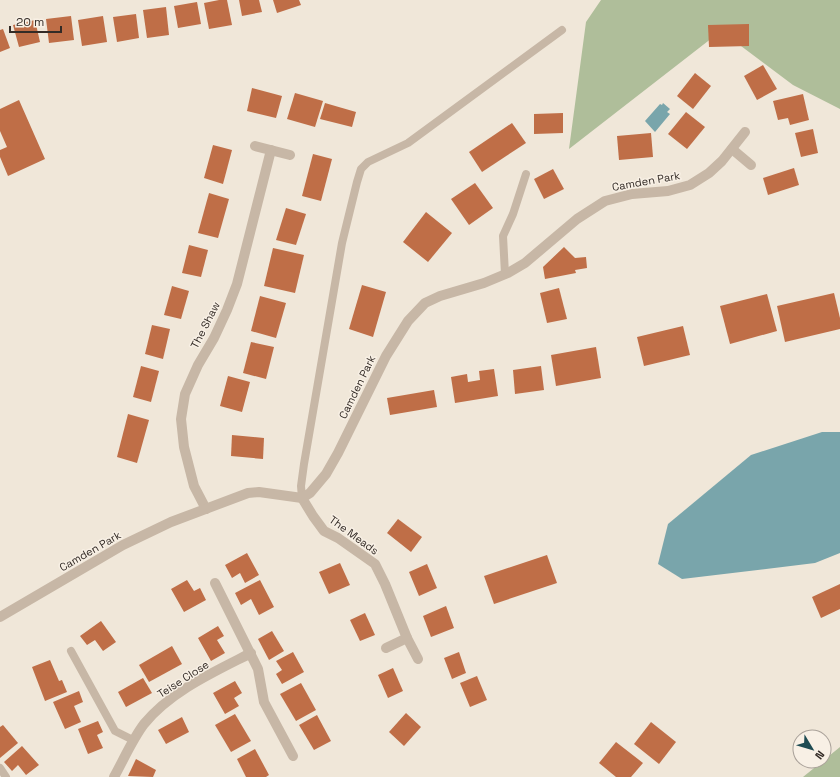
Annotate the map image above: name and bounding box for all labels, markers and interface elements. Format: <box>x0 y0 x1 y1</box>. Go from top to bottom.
scale bar <box>10 8 61 34</box>
text: 20 m <box>16 14 44 30</box>
street label: Camden Park <box>611 168 681 194</box>
street label: The Shaw <box>187 299 223 351</box>
street label: Camden Park <box>336 353 378 421</box>
street label: The Meads <box>327 512 382 558</box>
street label: Camden Park <box>57 528 123 574</box>
street label: Teise Close <box>155 657 211 701</box>
north arrow <box>792 729 832 769</box>
text: N <box>812 748 828 762</box>

